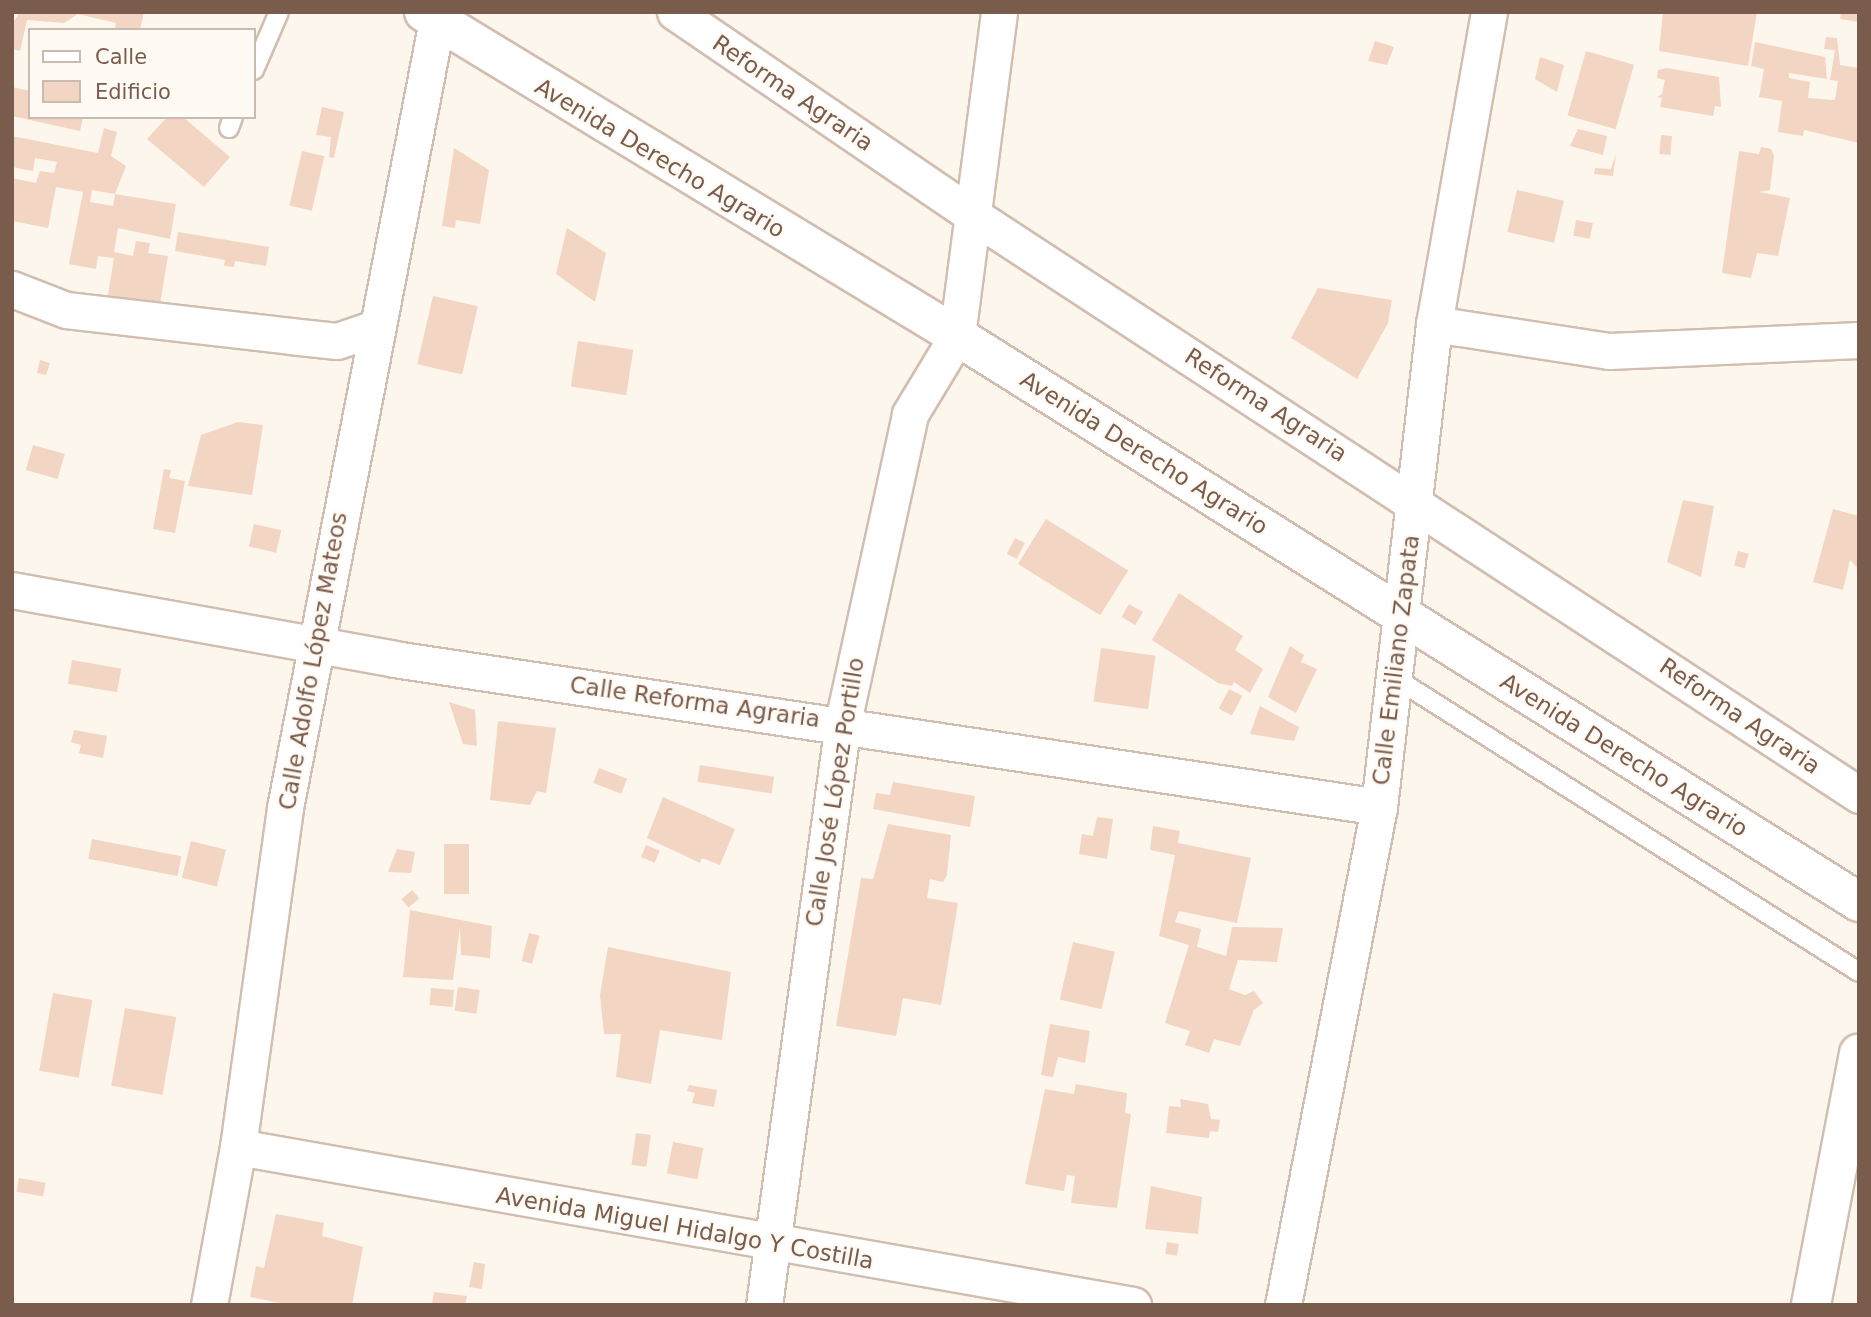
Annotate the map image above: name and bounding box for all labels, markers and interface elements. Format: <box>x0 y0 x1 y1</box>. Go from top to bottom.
legend <box>28 28 256 119</box>
street label: Reforma Agraria <box>707 29 879 157</box>
text: Calle <box>95 45 147 69</box>
street label: Avenida Derecho Agrario <box>530 72 790 244</box>
text: Edificio <box>95 80 171 104</box>
street label: Reforma Agraria <box>1180 342 1352 468</box>
street label: Avenida Derecho Agrario <box>1015 365 1273 541</box>
street label: Calle Adolfo López Mateos <box>273 510 353 812</box>
street label: Calle Emiliano Zapata <box>1367 533 1425 787</box>
street label: Reforma Agraria <box>1654 652 1826 780</box>
street label: Calle José López Portillo <box>800 655 870 929</box>
street label: Avenida Derecho Agrario <box>1495 667 1753 843</box>
street label: Calle Reforma Agraria <box>568 671 822 733</box>
street label: Avenida Miguel Hidalgo Y Costilla <box>494 1181 876 1275</box>

